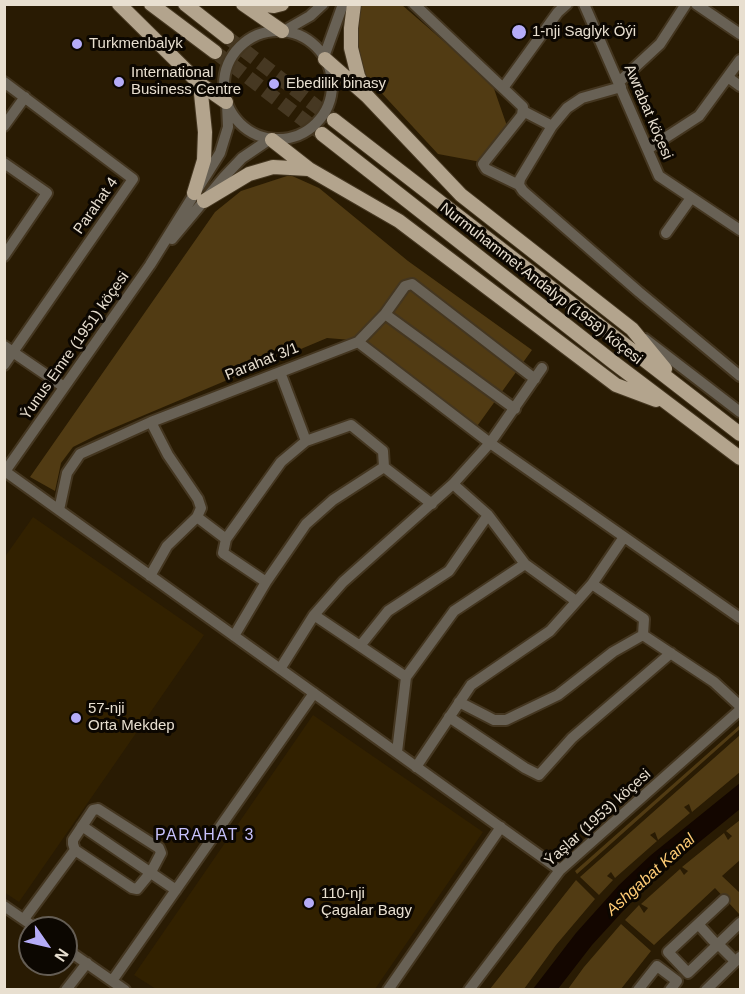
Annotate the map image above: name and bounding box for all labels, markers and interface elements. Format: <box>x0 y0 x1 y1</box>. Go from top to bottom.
marker: 1-nji Saglyk Öýi <box>510 23 528 41</box>
place label: 1-nji Saglyk Öýi <box>532 23 636 41</box>
place label: Turkmenbalyk <box>89 35 183 53</box>
marker: Turkmenbalyk <box>70 37 84 51</box>
street label: Awrabat köçesi <box>620 62 676 162</box>
place label: International Business Centre <box>131 64 241 99</box>
marker: International Business Centre <box>112 75 126 89</box>
place label: Ebedilik binasy <box>286 75 386 93</box>
marker: Ebedilik binasy <box>267 77 281 91</box>
street label: Parahat 4 <box>70 174 122 238</box>
street label: Nurmuhammet Andalyp (1958) köçesi <box>436 199 646 369</box>
street label: Ýunus Emre (1951) köçesi <box>17 268 133 424</box>
street label: Parahat 3/1 <box>223 339 301 385</box>
place label: 57-nji Orta Mekdep <box>88 700 175 735</box>
marker: 57-nji Orta Mekdep <box>69 711 83 725</box>
street label: Ýaşlar (1953) köçesi <box>541 766 655 870</box>
district label: PARAHAT 3 <box>155 826 255 846</box>
water label: Ashgabat Kanal <box>603 830 699 920</box>
place label: 110-nji Çagalar Bagy <box>321 885 412 920</box>
marker: 110-nji Çagalar Bagy <box>302 896 316 910</box>
north arrow <box>18 916 78 976</box>
text: N <box>51 946 72 965</box>

